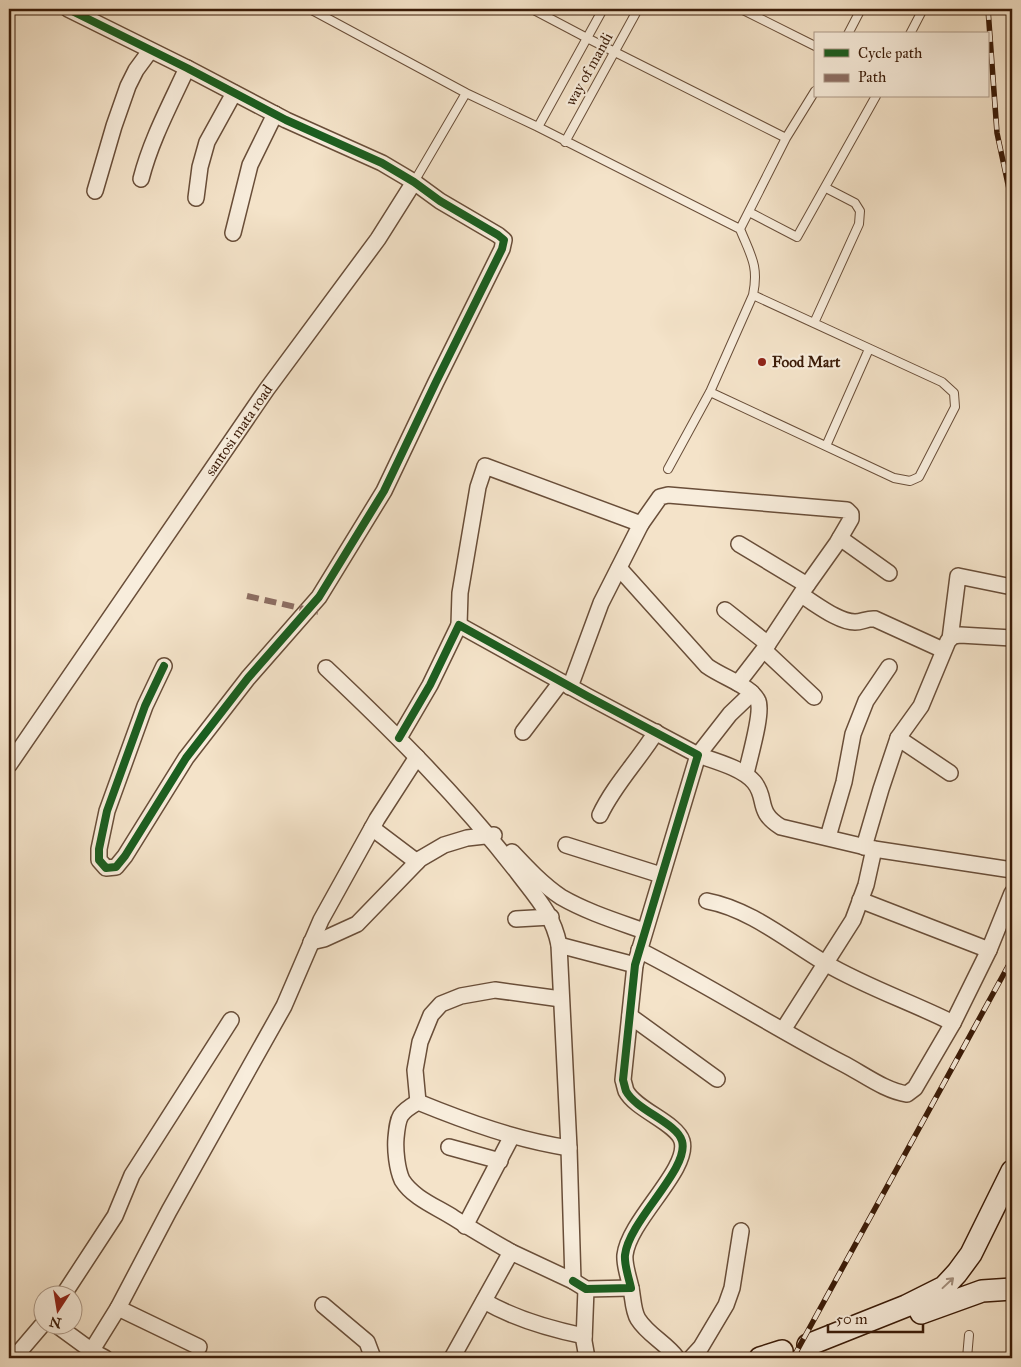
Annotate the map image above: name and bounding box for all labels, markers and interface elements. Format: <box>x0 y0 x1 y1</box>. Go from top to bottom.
street label: way of mandi <box>562 29 616 109</box>
legend <box>814 32 988 98</box>
text: Cycle path <box>858 44 923 62</box>
text: Path <box>858 68 887 86</box>
place label: Food Mart <box>772 353 841 371</box>
marker: Food Mart <box>756 356 768 368</box>
street label: santosi mata road <box>201 381 277 479</box>
one-way arrow <box>942 1277 954 1289</box>
north arrow <box>32 1284 82 1334</box>
scale bar <box>828 1302 924 1334</box>
text: 50 m <box>836 1310 868 1328</box>
text: N <box>48 1313 63 1332</box>

